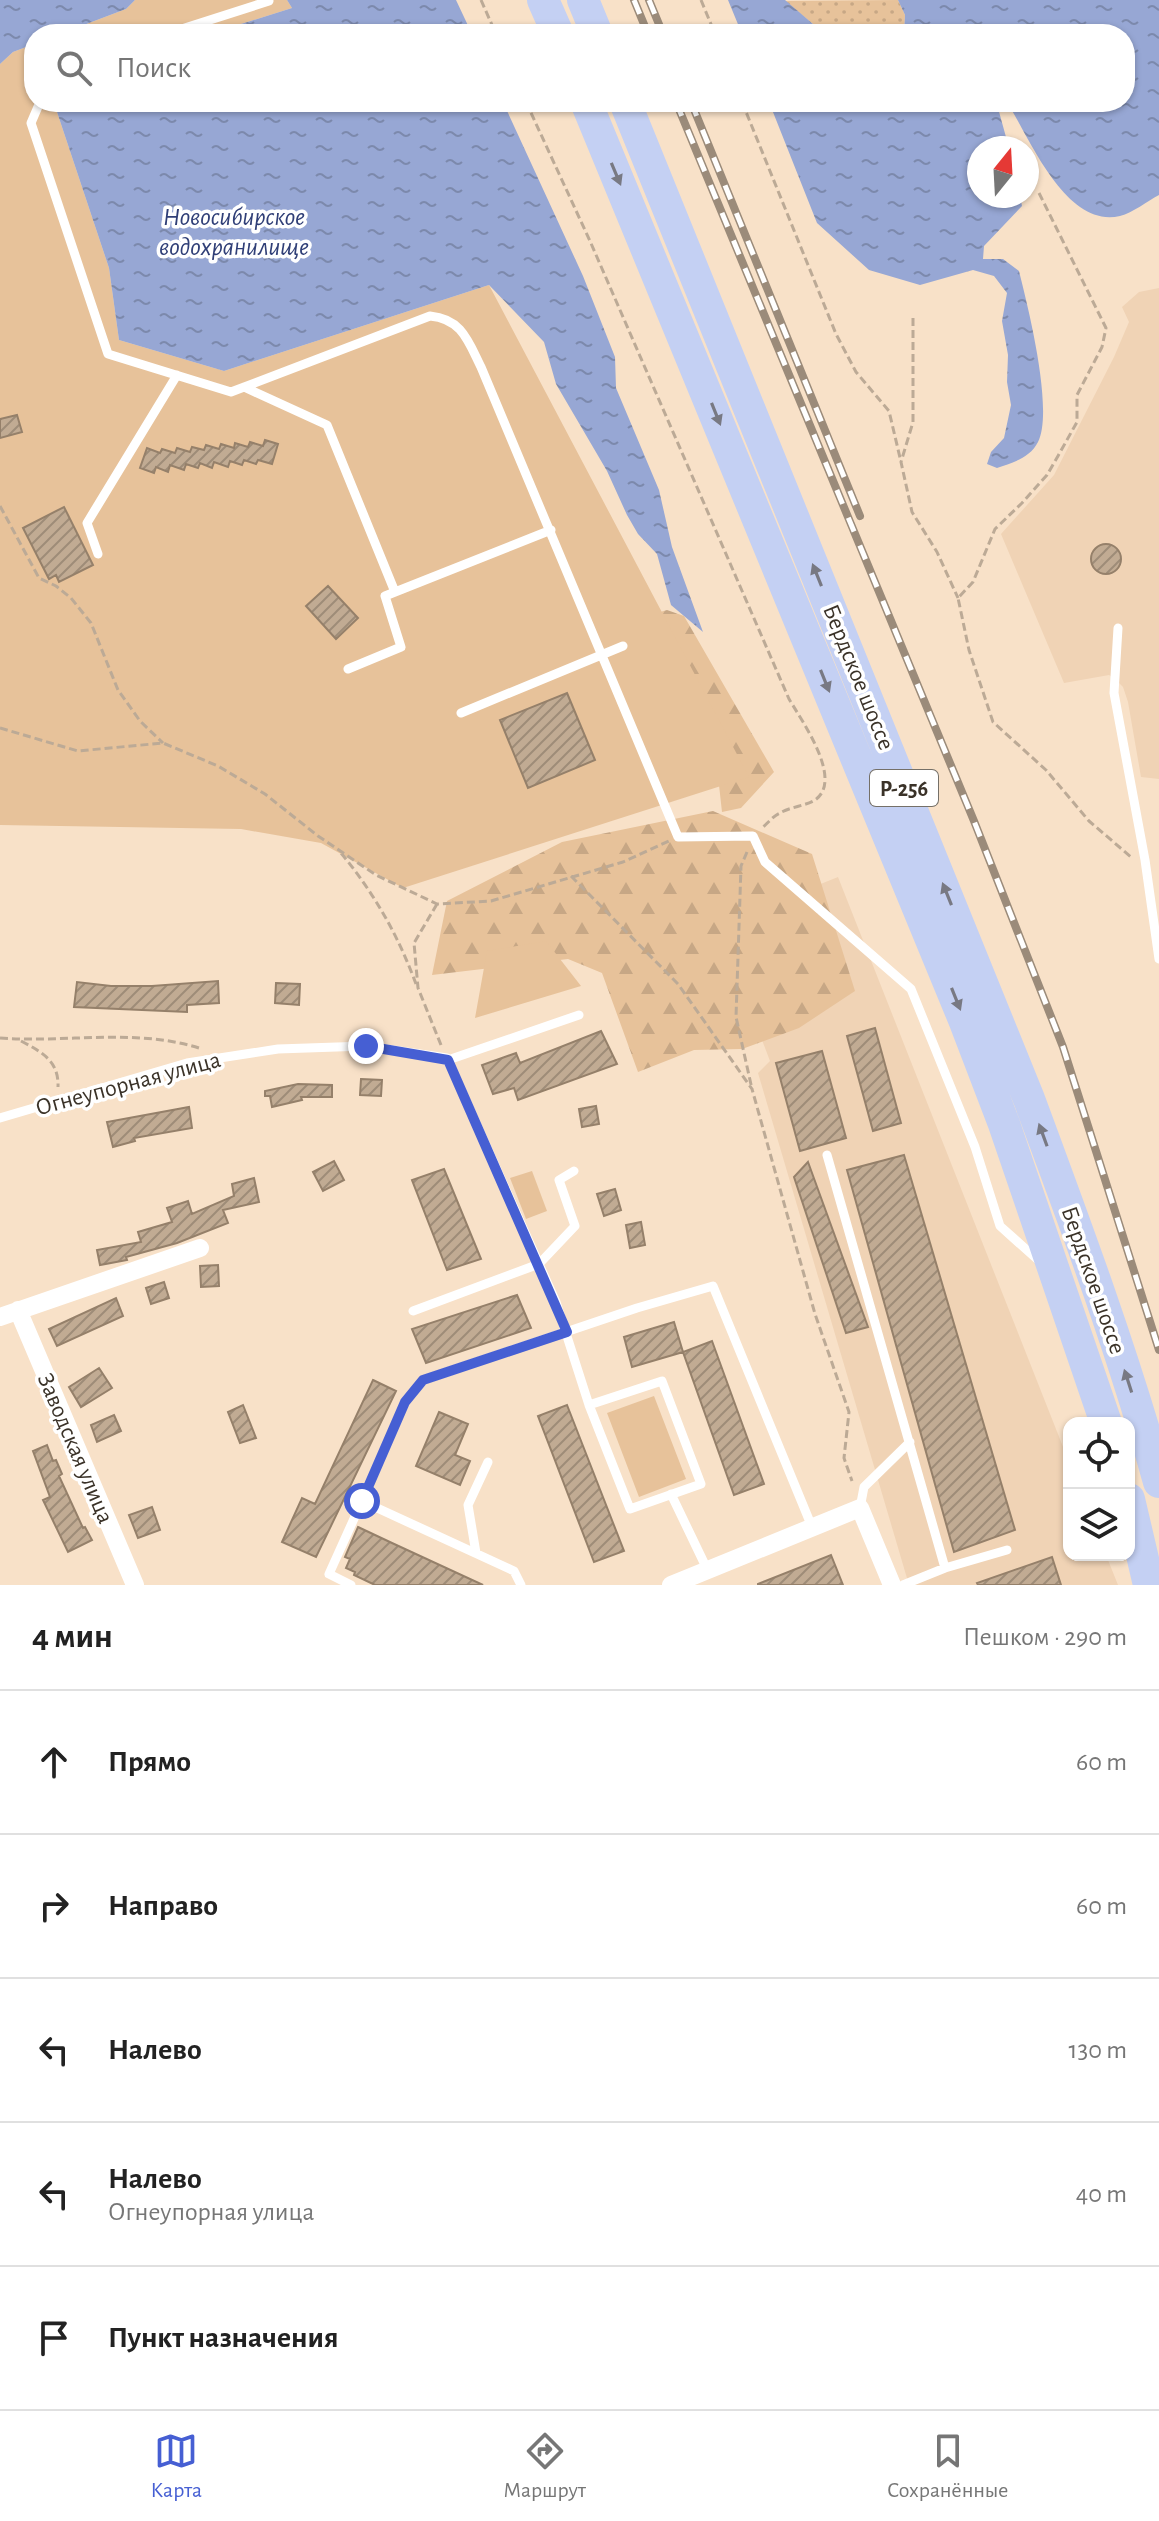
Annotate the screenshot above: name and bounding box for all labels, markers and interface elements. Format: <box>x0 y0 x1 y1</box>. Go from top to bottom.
search box <box>24 24 1135 112</box>
icon: search <box>52 46 96 90</box>
text: Поиск <box>116 53 191 83</box>
north arrow <box>967 136 1039 208</box>
one-way arrow <box>610 162 623 186</box>
water label: Новосибирское водохранилище <box>159 204 309 260</box>
one-way arrow <box>709 402 722 426</box>
one-way arrow <box>811 563 824 587</box>
street label: Бердское шоссе <box>818 601 898 754</box>
one-way arrow <box>819 669 832 693</box>
road number: Р-256 <box>870 770 938 806</box>
one-way arrow <box>940 882 953 906</box>
one-way arrow <box>949 987 962 1011</box>
route end <box>348 1028 384 1064</box>
street label: Огнеупорная улица <box>33 1048 223 1120</box>
one-way arrow <box>1036 1123 1048 1147</box>
street label: Бердское шоссе <box>1057 1203 1130 1357</box>
one-way arrow <box>1122 1369 1134 1393</box>
street label: Заводская улица <box>33 1370 118 1527</box>
map controls <box>1063 1417 1135 1561</box>
button: locate <box>1063 1417 1135 1489</box>
route start <box>344 1483 380 1519</box>
button: layers <box>1063 1489 1135 1561</box>
text: 4 мин <box>32 1620 113 1654</box>
text: Пешком · 290 m <box>963 1624 1127 1650</box>
icon: ahead <box>32 1740 76 1784</box>
text: Прямо <box>108 1747 191 1777</box>
text: 60 m <box>1076 1749 1127 1775</box>
icon: right <box>32 1884 76 1928</box>
text: Направо <box>108 1891 218 1921</box>
text: 60 m <box>1076 1893 1127 1919</box>
icon: left <box>32 2028 76 2072</box>
text: Налево <box>108 2035 202 2065</box>
text: 130 m <box>1069 2037 1127 2063</box>
text: Налево <box>108 2164 202 2194</box>
icon: left <box>32 2172 76 2216</box>
text: 40 m <box>1076 2181 1127 2207</box>
text: Огнеупорная улица <box>108 2199 314 2225</box>
icon: arrive <box>32 2316 76 2360</box>
text: Пункт назначения <box>108 2323 339 2353</box>
tab: Карта <box>151 2429 202 2503</box>
tab: Маршрут <box>503 2429 586 2503</box>
tab: Сохранённые <box>887 2429 1008 2503</box>

